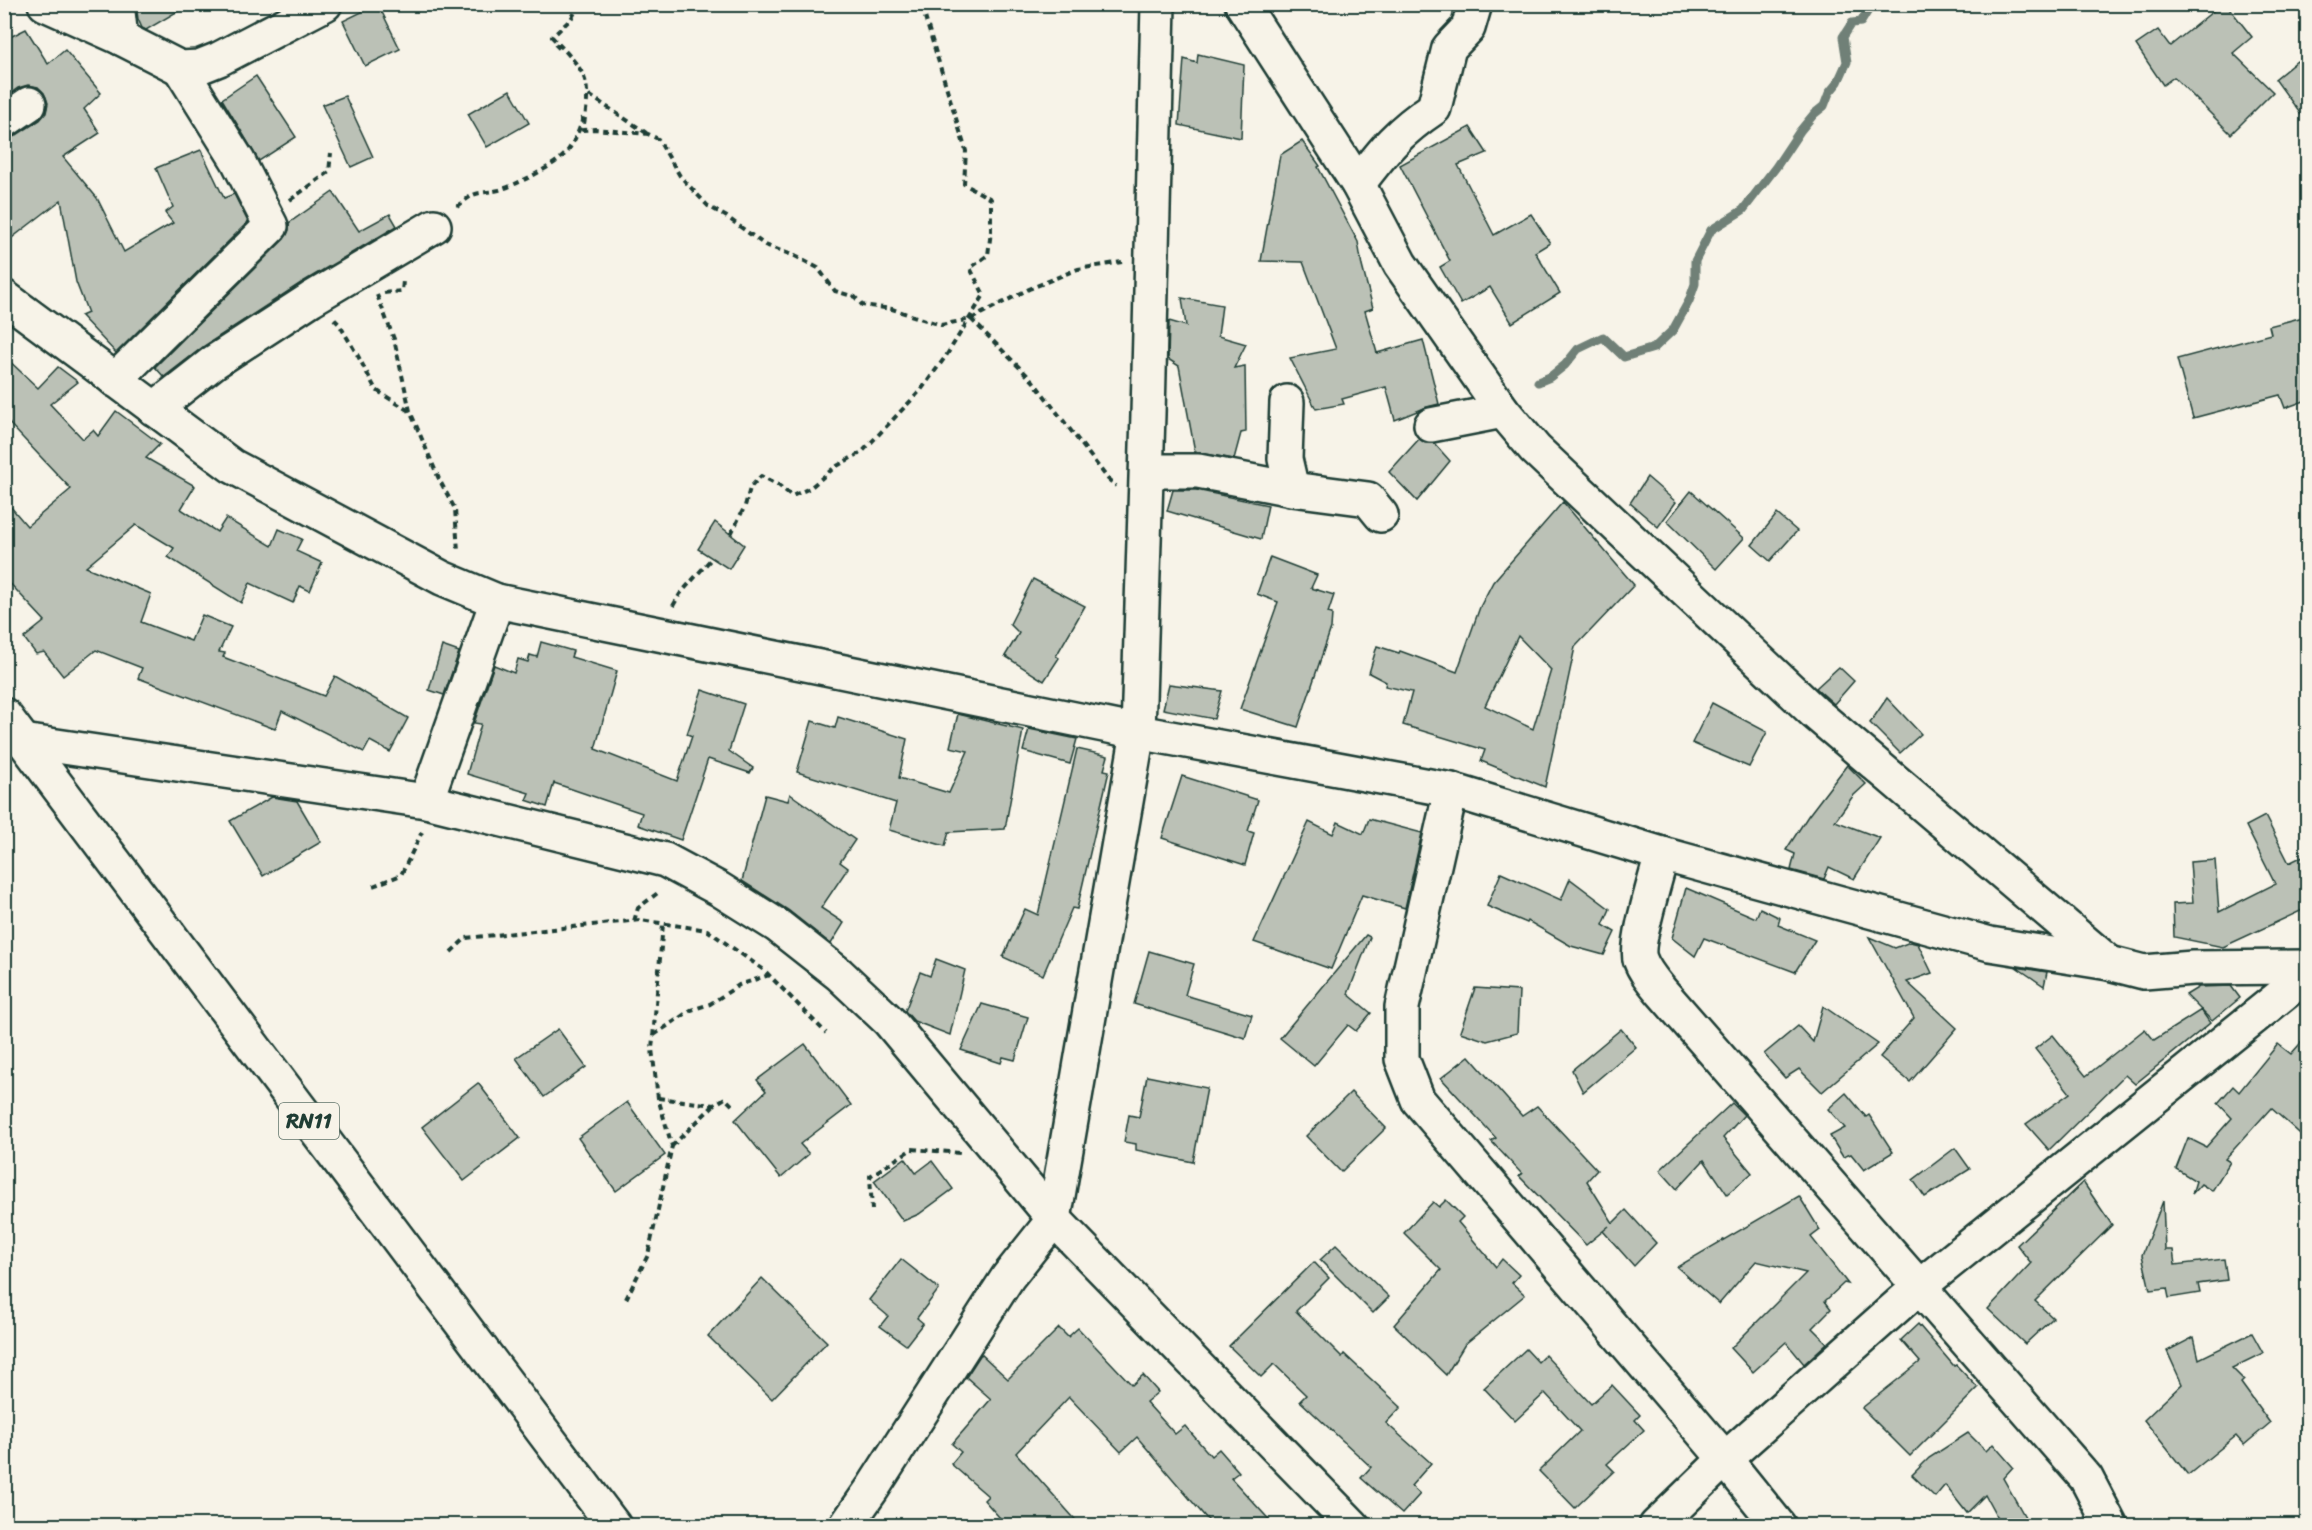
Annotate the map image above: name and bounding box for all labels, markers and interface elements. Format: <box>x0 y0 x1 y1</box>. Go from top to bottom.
road number: RN11 <box>279 1103 339 1139</box>

